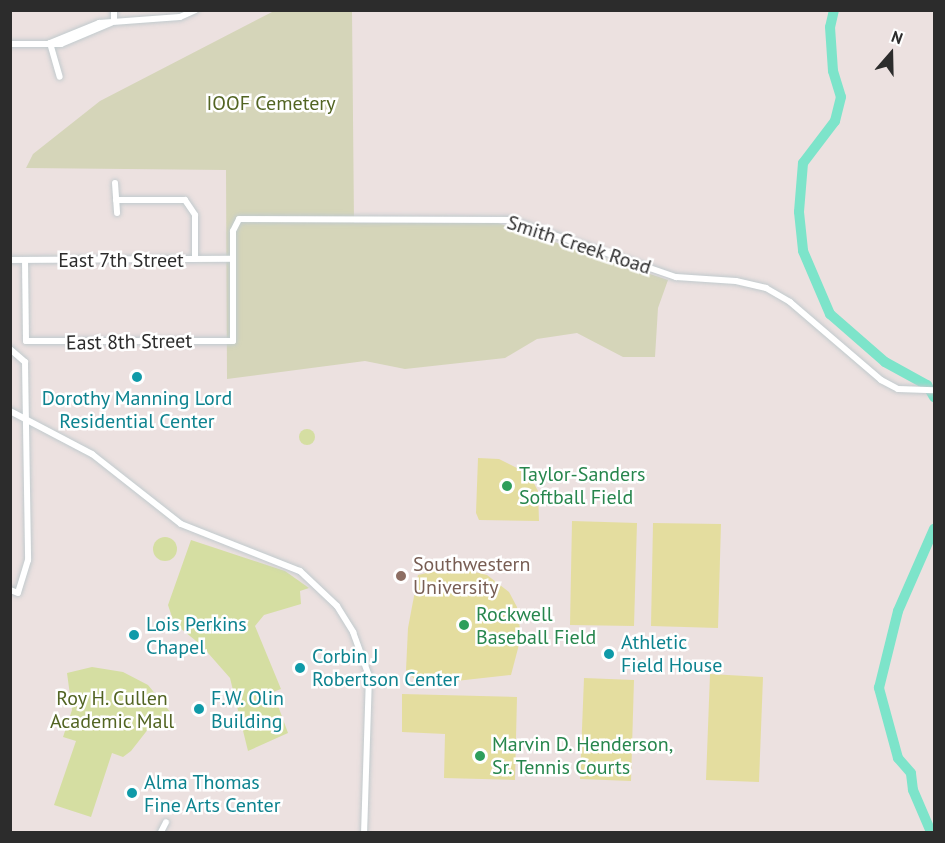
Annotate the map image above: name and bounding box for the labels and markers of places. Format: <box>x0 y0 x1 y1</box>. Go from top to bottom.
marker: Dorothy Manning Lord Residential Center <box>130 370 144 384</box>
place label: Dorothy Manning Lord Residential Center <box>41 386 233 433</box>
place label: Taylor-Sanders Softball Field <box>519 462 645 509</box>
marker: Taylor-Sanders Softball Field <box>500 479 514 493</box>
place label: Southwestern University <box>413 552 530 599</box>
marker: Southwestern University <box>394 569 408 583</box>
place label: Rockwell Baseball Field <box>476 602 596 649</box>
place label: Lois Perkins Chapel <box>146 612 247 659</box>
marker: Rockwell Baseball Field <box>457 618 471 632</box>
marker: Lois Perkins Chapel <box>127 628 141 642</box>
place label: Athletic Field House <box>621 630 722 677</box>
place label: Corbin J Robertson Center <box>312 644 460 691</box>
marker: Athletic Field House <box>602 647 616 661</box>
marker: Corbin J Robertson Center <box>293 661 307 675</box>
place label: F.W. Olin Building <box>211 686 286 733</box>
marker: F.W. Olin Building <box>192 702 206 716</box>
place label: Marvin D. Henderson, Sr. Tennis Courts <box>492 732 675 779</box>
marker: Marvin D. Henderson, Sr. Tennis Courts <box>473 749 487 763</box>
place label: Alma Thomas Fine Arts Center <box>144 770 281 817</box>
marker: Alma Thomas Fine Arts Center <box>125 786 139 800</box>

